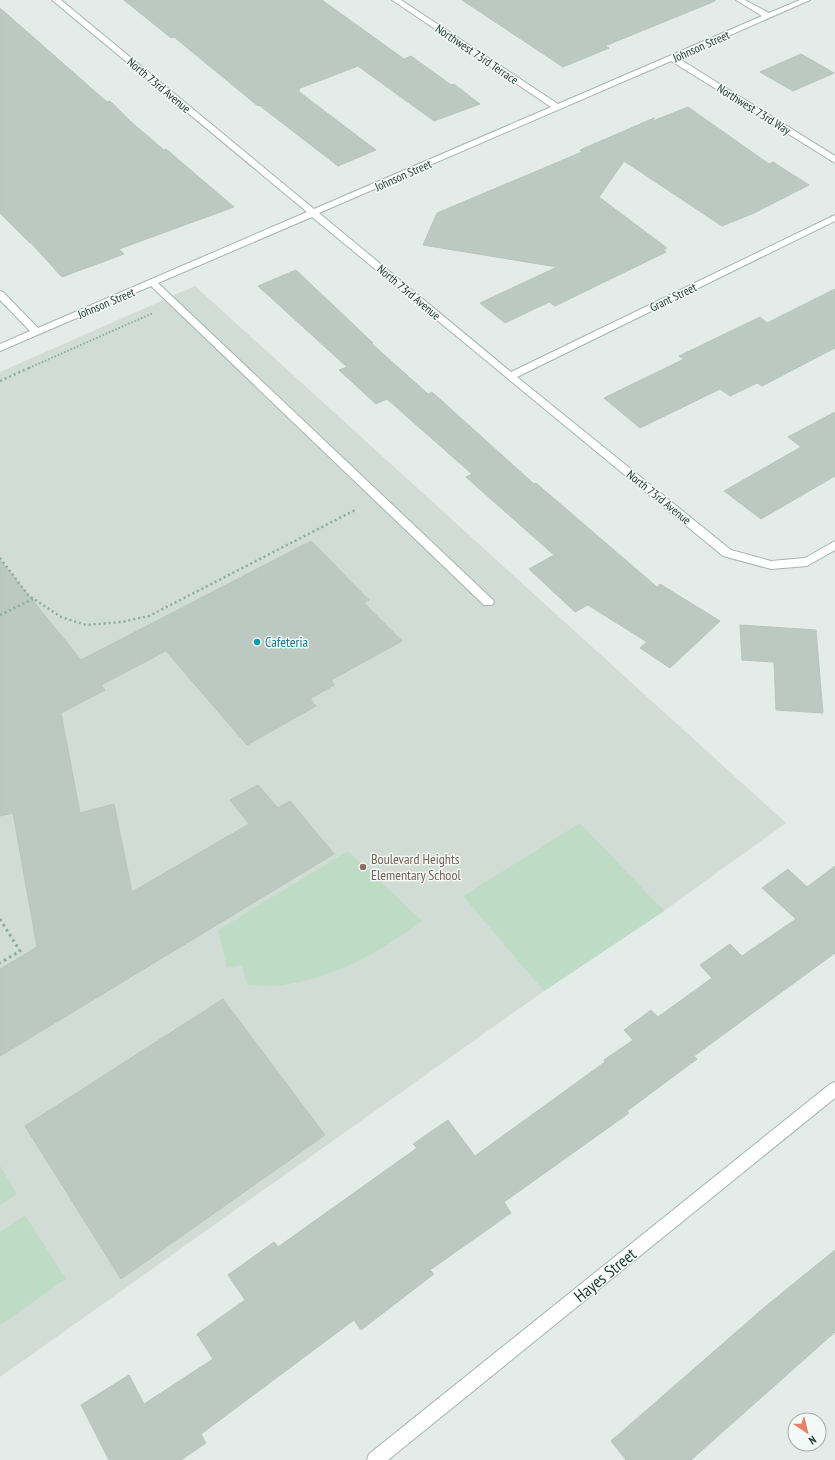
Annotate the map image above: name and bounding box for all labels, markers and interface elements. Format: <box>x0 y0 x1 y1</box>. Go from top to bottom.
street label: Northwest 73rd Terrace <box>433 21 521 87</box>
street label: Johnson Street <box>669 27 732 66</box>
street label: North 73rd Avenue <box>124 54 194 116</box>
street label: Northwest 73rd Way <box>714 80 794 138</box>
street label: Johnson Street <box>371 156 434 195</box>
street label: North 73rd Avenue <box>374 261 444 323</box>
street label: Grant Street <box>647 279 699 315</box>
street label: Johnson Street <box>74 284 137 322</box>
street label: North 73rd Avenue <box>624 467 694 527</box>
place label: Cafeteria <box>265 633 308 651</box>
marker: Cafeteria <box>252 637 262 647</box>
place label: Boulevard Heights Elementary School <box>371 850 461 884</box>
marker: Boulevard Heights Elementary School <box>358 862 368 872</box>
street label: Hayes Street <box>569 1243 641 1307</box>
north arrow <box>787 1412 827 1452</box>
text: N <box>806 1433 819 1448</box>

